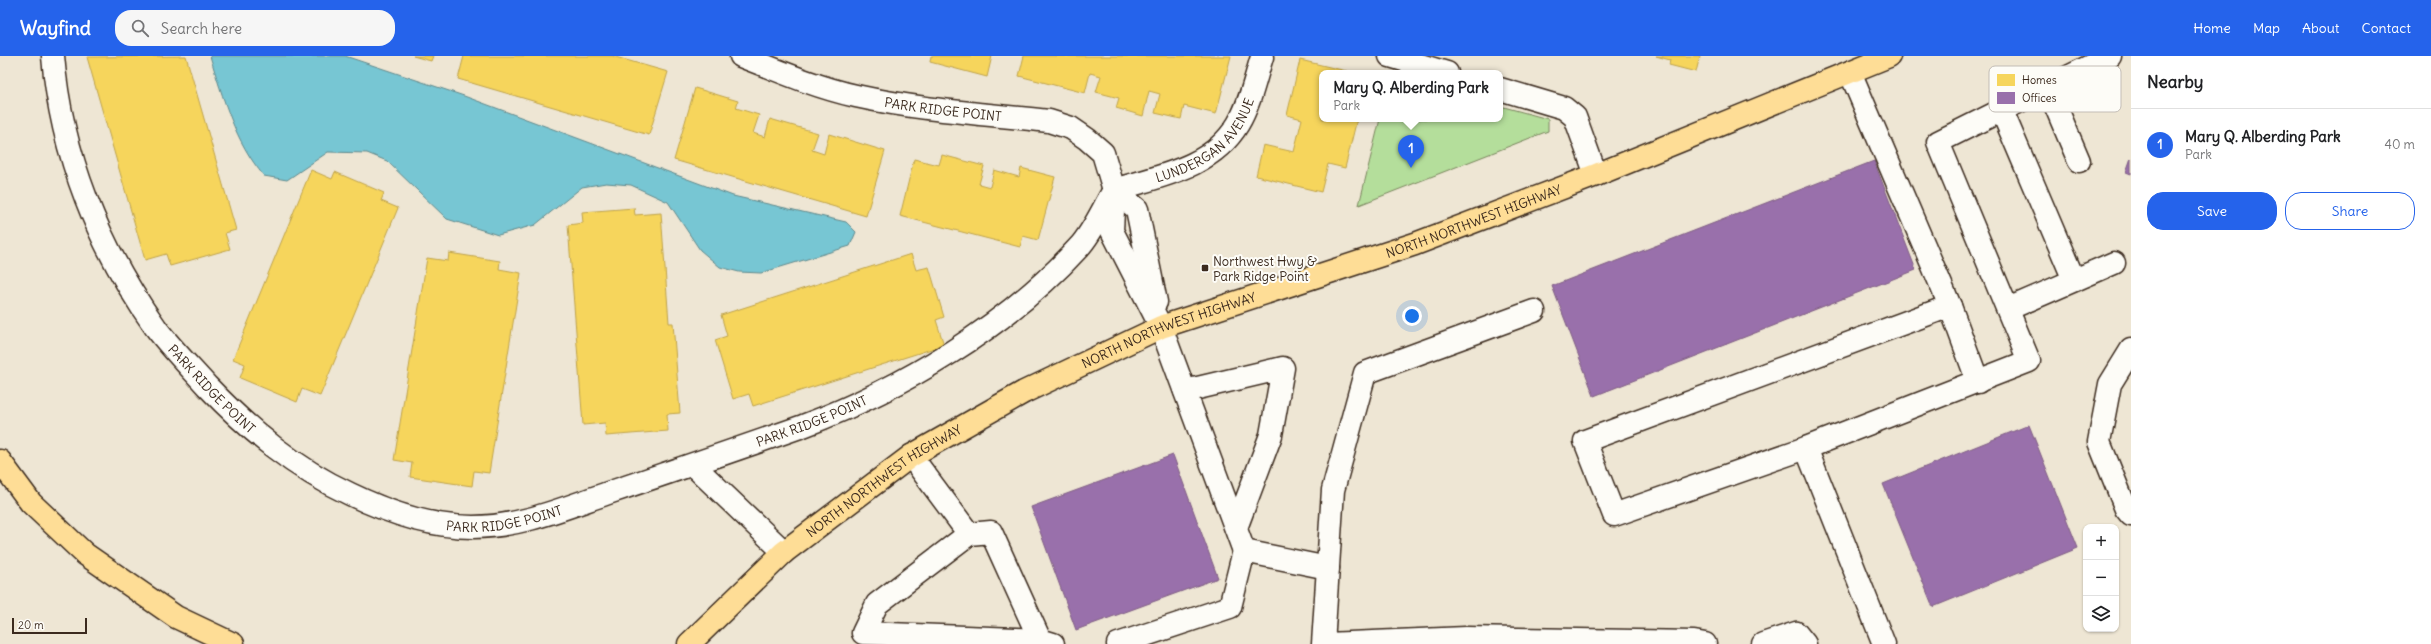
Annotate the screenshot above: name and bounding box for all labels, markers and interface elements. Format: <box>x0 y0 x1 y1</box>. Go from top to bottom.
search box <box>115 10 395 46</box>
text: Wayfind <box>20 16 91 40</box>
icon: search <box>129 17 151 39</box>
text: Search here <box>161 19 242 38</box>
text: Home <box>2193 19 2231 37</box>
text: Map <box>2253 19 2280 37</box>
text: About <box>2302 19 2340 37</box>
text: Contact <box>2362 19 2411 37</box>
legend <box>1989 66 2121 112</box>
popup <box>1319 70 1503 122</box>
text: Nearby <box>2147 71 2203 93</box>
text: Homes <box>2022 73 2057 87</box>
text: Mary Q. Alberding Park <box>1333 78 1489 97</box>
text: Offices <box>2022 91 2057 105</box>
street label: PARK RIDGE POINT <box>883 93 1003 125</box>
street label: LUNDERGAN AVENUE <box>1153 95 1258 186</box>
text: Park <box>1333 97 1360 114</box>
text: Mary Q. Alberding Park <box>2185 127 2341 146</box>
pin: 1 <box>1398 135 1424 168</box>
text: 1 <box>2157 136 2163 153</box>
text: 40 m <box>2384 136 2415 153</box>
text: Park <box>2185 146 2212 163</box>
street label: NORTH NORTHWEST HIGHWAY <box>1384 181 1564 261</box>
button: Save <box>2147 192 2277 230</box>
button: Share <box>2285 192 2415 230</box>
place label: Northwest Hwy & Park Ridge Point <box>1213 253 1317 285</box>
marker: Northwest Hwy & Park Ridge Point <box>1200 263 1210 273</box>
street label: NORTH NORTHWEST HIGHWAY <box>1079 288 1258 372</box>
your location <box>1402 306 1422 326</box>
street label: PARK RIDGE POINT <box>165 341 259 437</box>
street label: PARK RIDGE POINT <box>754 391 870 450</box>
street label: NORTH NORTHWEST HIGHWAY <box>803 421 964 541</box>
street label: PARK RIDGE POINT <box>445 501 564 536</box>
map controls <box>2083 524 2119 632</box>
button: + <box>2083 524 2119 560</box>
button: − <box>2083 560 2119 596</box>
button: layers <box>2083 596 2119 632</box>
scale bar <box>12 616 87 635</box>
text: 20 m <box>18 618 44 632</box>

